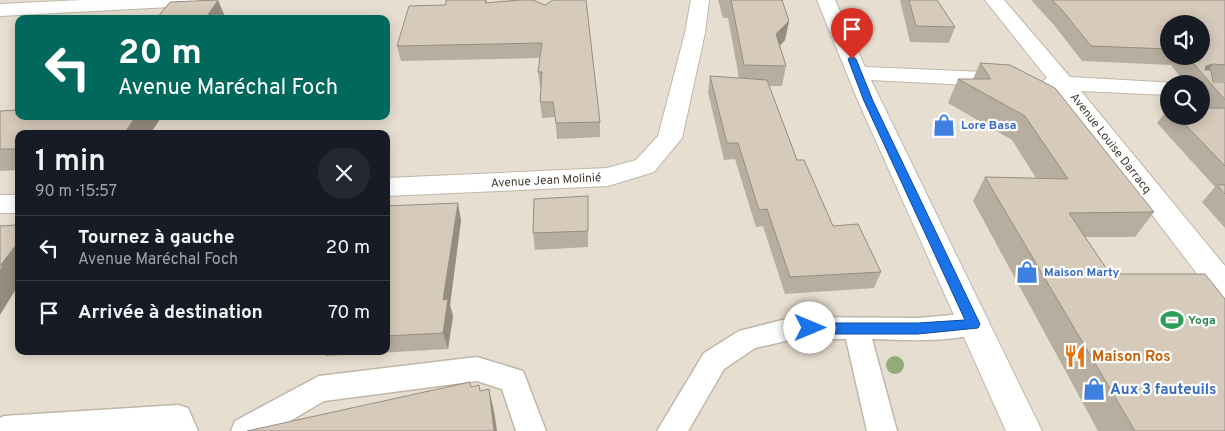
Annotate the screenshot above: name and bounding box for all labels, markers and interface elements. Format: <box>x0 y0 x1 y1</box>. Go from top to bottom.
pin <box>831 8 873 59</box>
icon: arrive <box>838 15 866 43</box>
map controls <box>1160 15 1210 125</box>
button: sound <box>1160 15 1210 65</box>
text: 20 m <box>118 32 202 76</box>
icon: left <box>35 35 100 100</box>
text: Avenue Maréchal Foch <box>118 75 338 102</box>
button: search <box>1160 75 1210 125</box>
street label: Avenue Louise Darracq <box>1066 90 1155 197</box>
shop icon: Lore Basa <box>931 112 957 138</box>
place label: Lore Basa <box>961 118 1016 134</box>
text: 1 min <box>35 144 106 181</box>
button: close <box>318 147 370 199</box>
street label: Avenue Jean Molinié <box>490 170 602 192</box>
text: 90 m · 15:57 <box>35 182 117 202</box>
text: Tournez à gauche <box>78 226 235 250</box>
icon: left <box>35 234 63 262</box>
text: 20 m <box>326 236 370 260</box>
text: Avenue Maréchal Foch <box>78 250 238 270</box>
shop icon: Maison Marty <box>1014 259 1040 285</box>
place label: Maison Marty <box>1044 265 1119 281</box>
icon: arrive <box>35 299 63 327</box>
text: Arrivée à destination <box>78 301 263 325</box>
text: 70 m <box>328 301 370 325</box>
position arrow <box>783 301 835 353</box>
sports icon: Yoga <box>1159 307 1185 333</box>
place label: Yoga <box>1188 313 1216 329</box>
restaurant icon: Maison Ros <box>1062 343 1088 369</box>
place label: Maison Ros <box>1092 348 1171 367</box>
shop icon: Aux 3 fauteuils <box>1081 376 1107 402</box>
place label: Aux 3 fauteuils <box>1110 381 1217 400</box>

